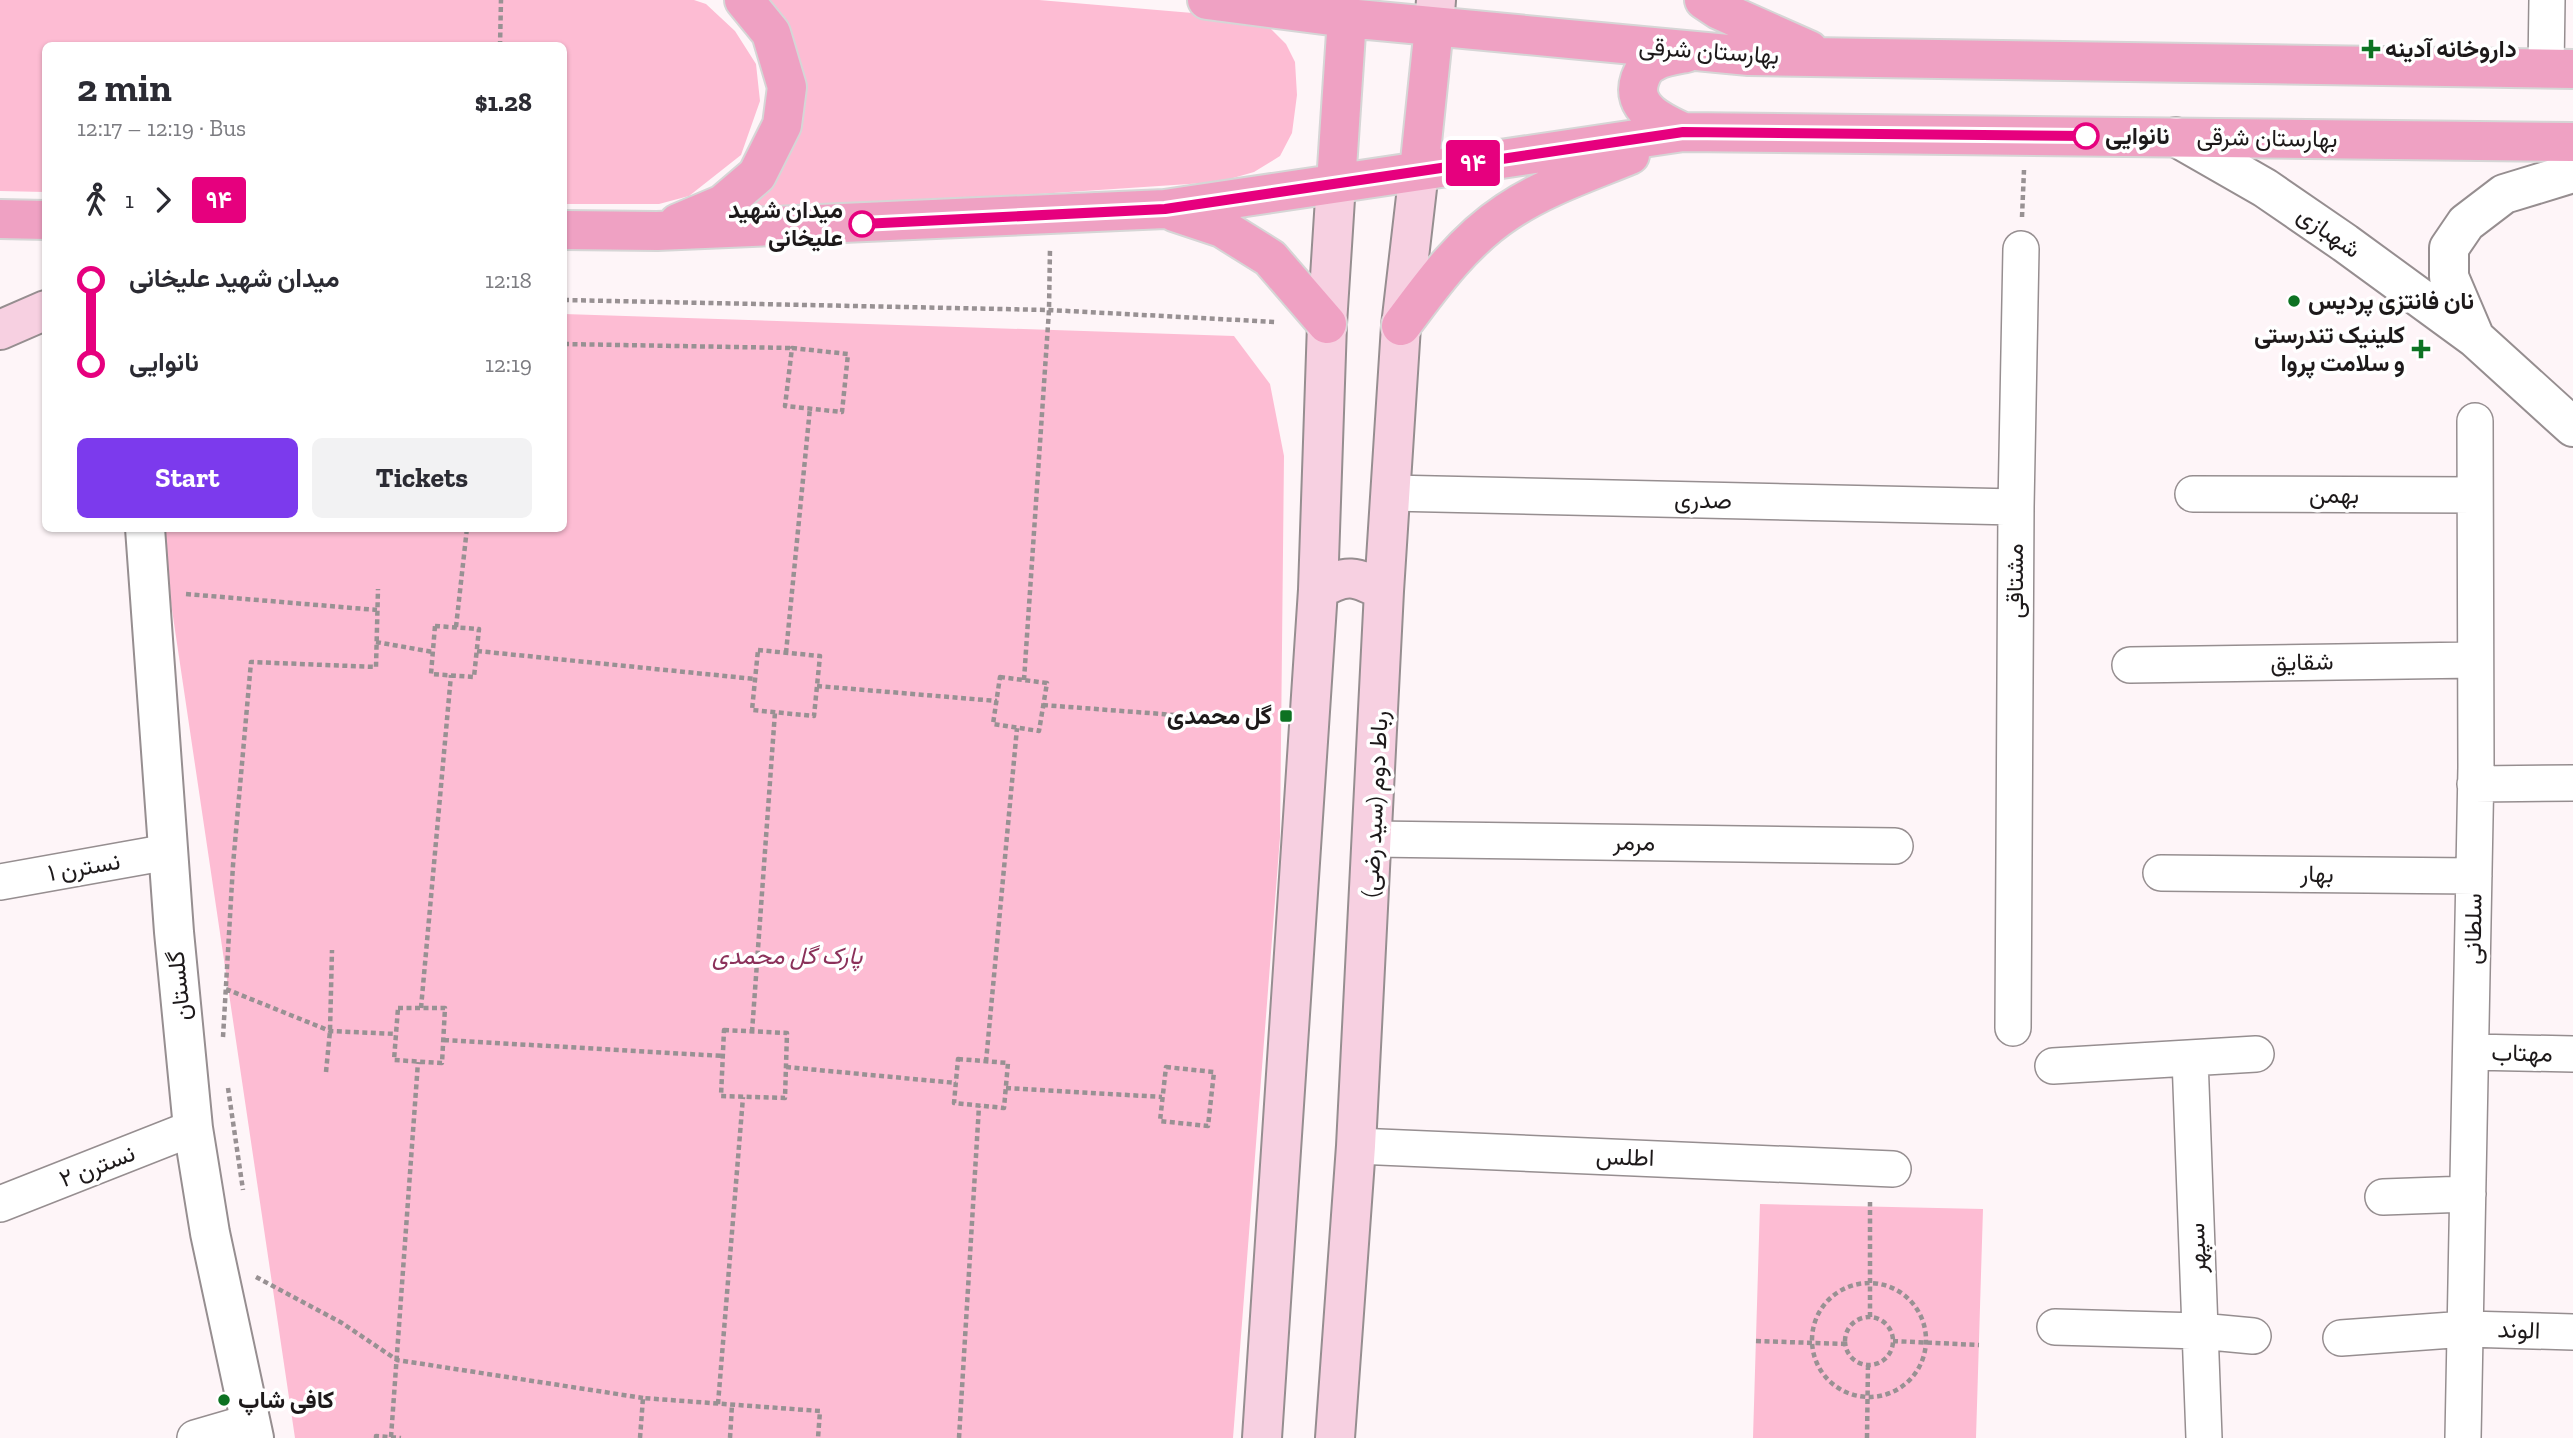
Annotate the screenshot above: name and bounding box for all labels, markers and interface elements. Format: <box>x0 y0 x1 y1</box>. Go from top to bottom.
street label: بهارستان شرقی <box>1638 31 1780 71</box>
place label: داروخانه آدینه <box>2385 34 2517 64</box>
marker: داروخانه آدینه <box>2363 41 2379 57</box>
text: 2 min <box>77 65 172 111</box>
text: $1.28 <box>475 86 532 118</box>
text: 12:17 – 12:19 · Bus <box>77 114 246 142</box>
place label: نانوایی <box>2105 121 2170 151</box>
street label: بهارستان شرقی <box>2196 122 2338 154</box>
marker: نانوایی <box>2073 123 2099 149</box>
line badge: ۹۴ <box>1442 140 1504 186</box>
text: ۹۴ <box>1460 148 1486 177</box>
icon: walk <box>77 181 115 219</box>
icon: forward <box>144 181 182 219</box>
text: ۹۴ <box>206 185 232 214</box>
text: 1 <box>125 186 134 214</box>
place label: میدان شهید علیخانی <box>728 195 843 252</box>
street label: شهبازی <box>2291 199 2367 265</box>
marker: میدان شهید علیخانی <box>849 211 875 237</box>
text: میدان شهید علیخانی <box>129 262 340 294</box>
text: 12:18 <box>485 266 532 294</box>
place label: نان فانتزی پردیس <box>2308 286 2474 317</box>
marker: نان فانتزی پردیس <box>2286 293 2302 309</box>
place label: کلینیک تندرستی و سلامت پروا <box>2254 320 2405 379</box>
marker: کلینیک تندرستی و سلامت پروا <box>2411 339 2431 359</box>
text: نانوایی <box>129 346 199 378</box>
text: 12:19 <box>485 350 532 378</box>
button: Start <box>77 438 298 518</box>
button: Tickets <box>312 438 532 518</box>
street label: بهمن <box>2309 480 2359 510</box>
street label: صدری <box>1674 484 1732 516</box>
street label: مشتاقی <box>2000 543 2029 619</box>
street label: شقایق <box>2270 646 2334 677</box>
place label: گل محمدی <box>1167 701 1272 730</box>
marker: گل محمدی <box>1278 708 1294 724</box>
street label: رباط دوم (سید رضی) <box>1355 710 1396 898</box>
street label: مرمر <box>1612 827 1655 857</box>
street label: نسترن ۱ <box>45 846 123 888</box>
street label: بهار <box>2299 859 2334 889</box>
street label: سلطانی <box>2457 893 2488 965</box>
park label: پارک گل محمدی <box>712 941 863 972</box>
street label: گلستان <box>160 950 197 1023</box>
street label: مهتاب <box>2491 1037 2553 1069</box>
street label: نسترن ۲ <box>55 1138 139 1194</box>
street label: اطلس <box>1595 1141 1655 1172</box>
street label: سپهر <box>2181 1222 2214 1275</box>
street label: الوند <box>2497 1314 2541 1346</box>
place label: کافی شاپ <box>238 1385 334 1416</box>
marker: کافی شاپ <box>216 1392 232 1408</box>

